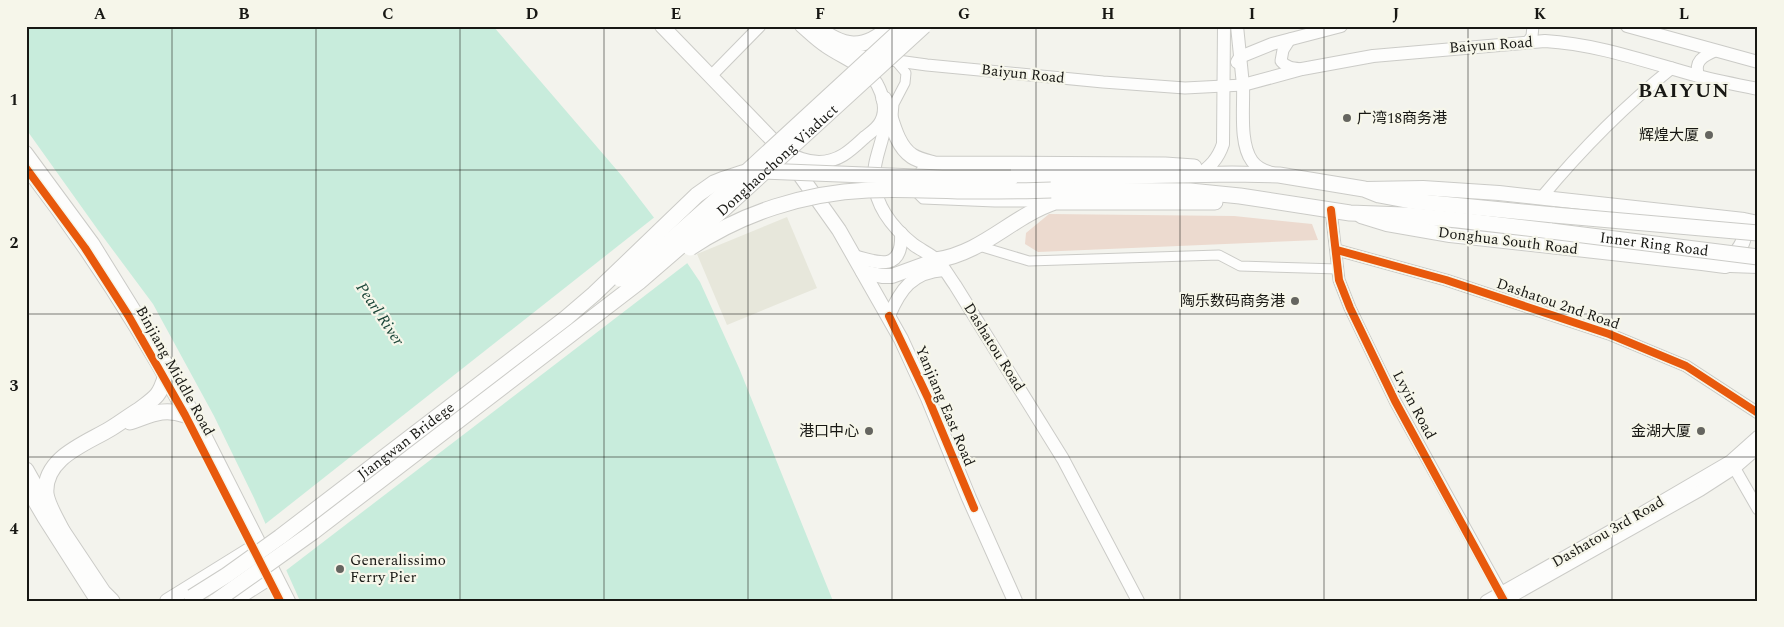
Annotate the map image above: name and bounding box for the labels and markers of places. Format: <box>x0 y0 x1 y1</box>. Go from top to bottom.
place label: 广湾18商务港 <box>1357 107 1447 130</box>
marker: 广湾18商务港 <box>1341 112 1353 124</box>
place label: 辉煌大厦 <box>1639 124 1699 147</box>
marker: 辉煌大厦 <box>1703 129 1715 141</box>
place label: 陶乐数码商务港 <box>1180 290 1285 313</box>
marker: 陶乐数码商务港 <box>1289 295 1301 307</box>
place label: 港口中心 <box>799 420 859 443</box>
place label: 金湖大厦 <box>1631 420 1691 443</box>
marker: 港口中心 <box>863 425 875 437</box>
marker: 金湖大厦 <box>1695 425 1707 437</box>
place label: Generalissimo Ferry Pier <box>350 549 446 589</box>
marker: Generalissimo Ferry Pier <box>334 563 346 575</box>

